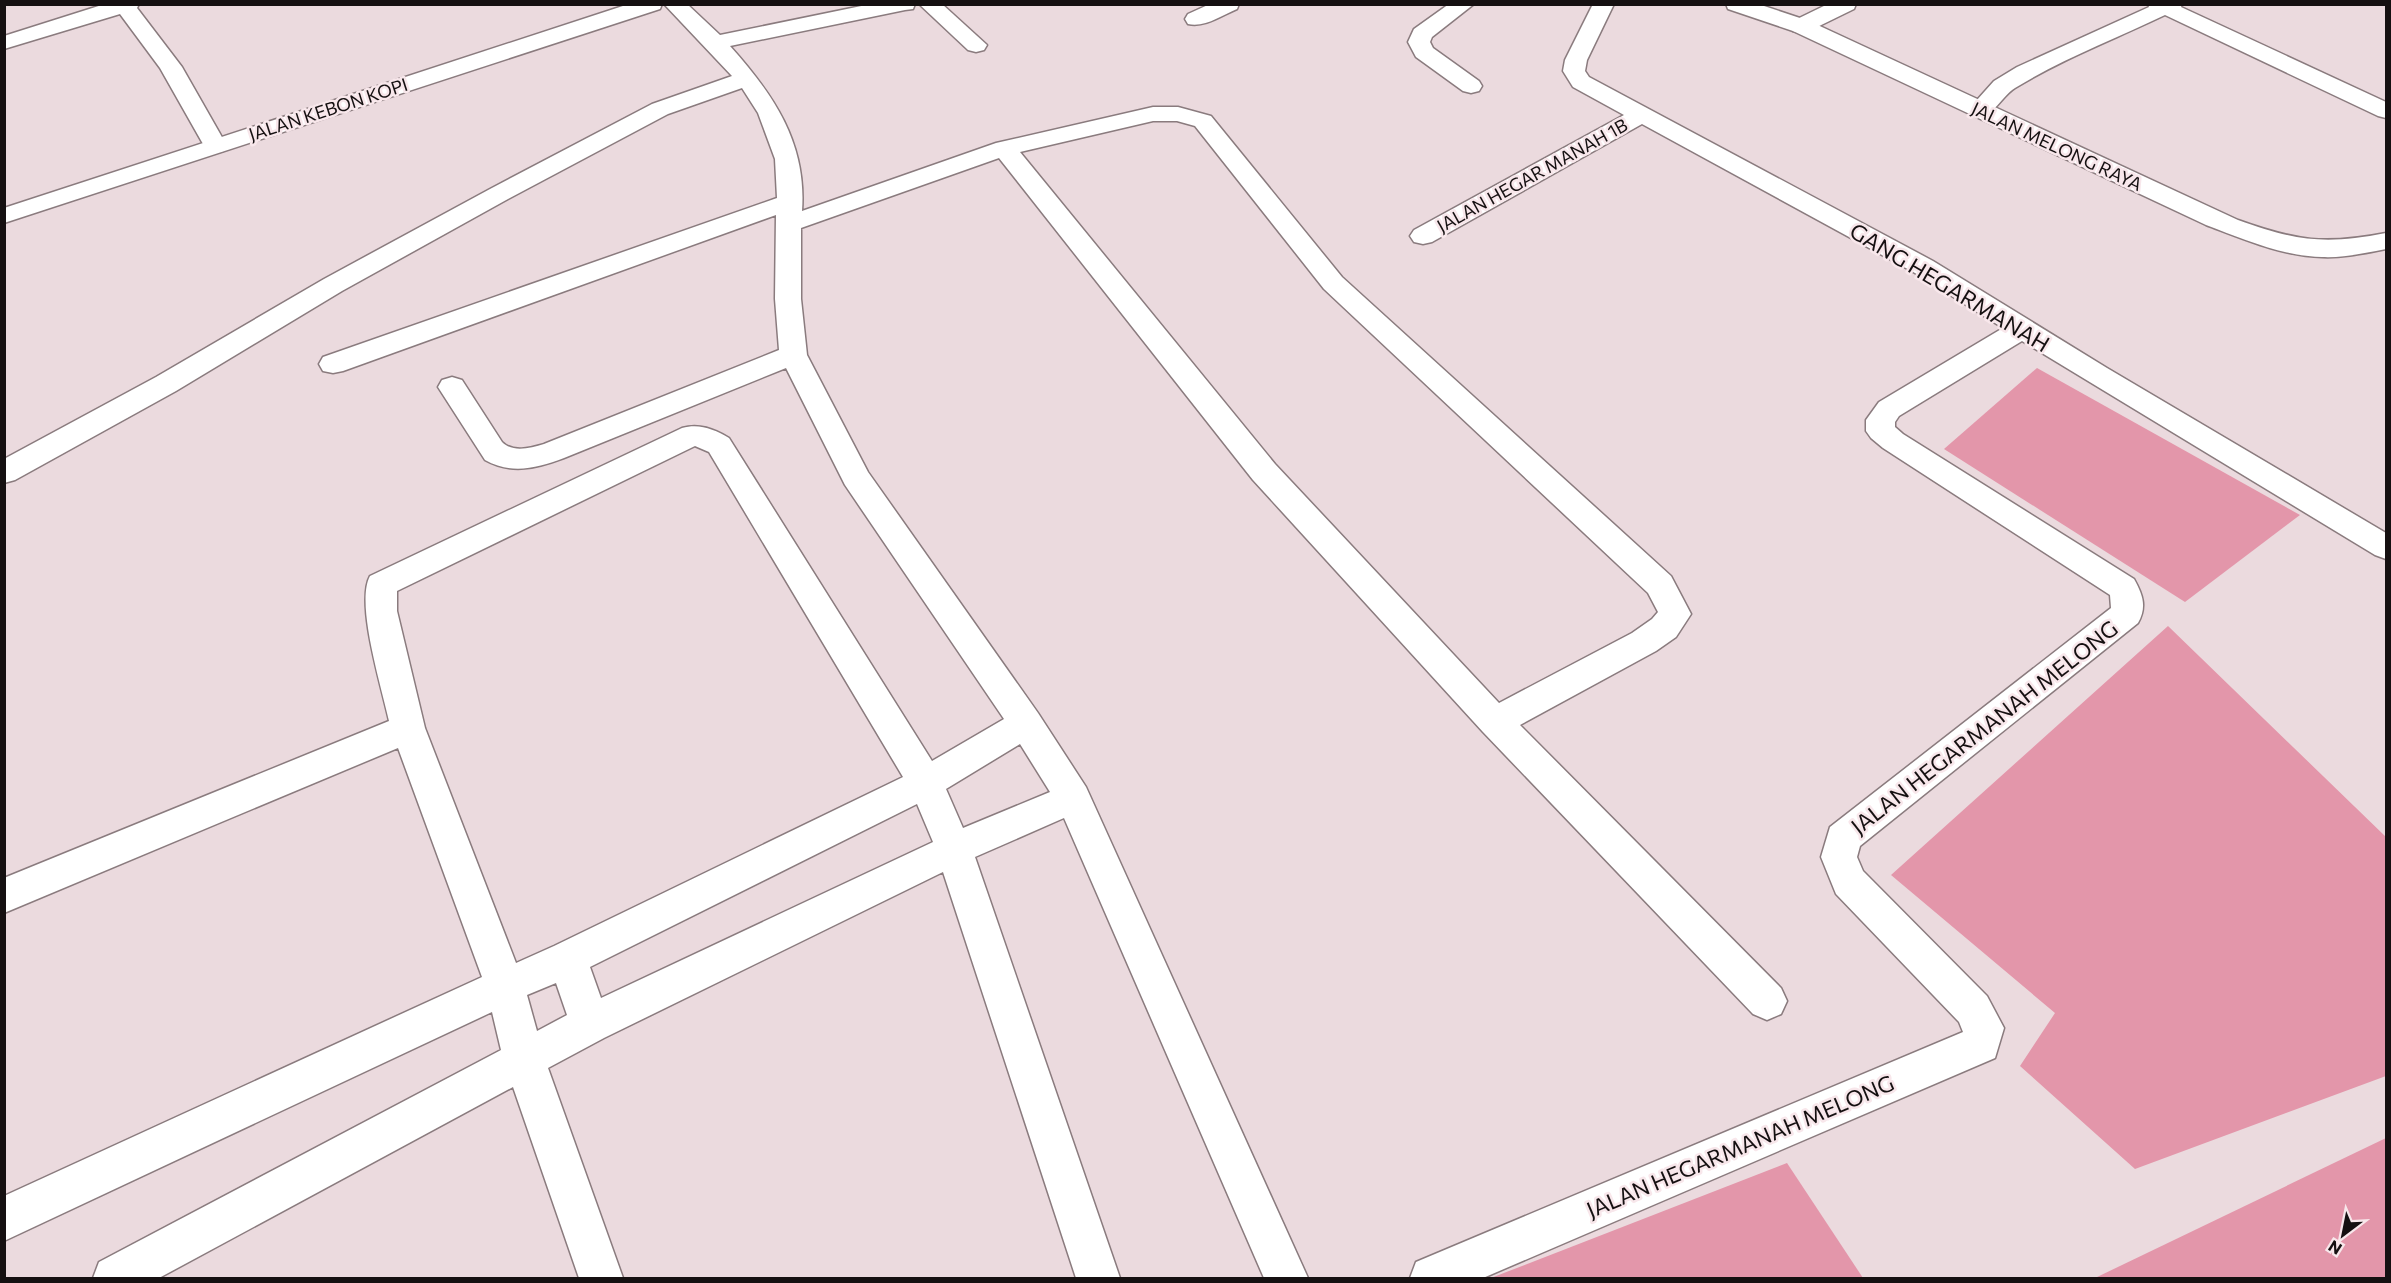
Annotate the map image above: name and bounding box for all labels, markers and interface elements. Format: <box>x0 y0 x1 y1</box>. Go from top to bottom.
street label: JALAN KEBON KOPI <box>246 73 410 145</box>
street label: JALAN MELONG RAYA <box>1968 97 2146 195</box>
street label: JALAN HEGAR MANAH 1B <box>1433 113 1631 237</box>
street label: GANG HEGARMANAH <box>1845 217 2055 357</box>
street label: JALAN HEGARMANAH MELONG <box>1845 614 2123 840</box>
street label: JALAN HEGARMANAH MELONG <box>1582 1069 1898 1223</box>
north arrow <box>2313 1205 2373 1265</box>
text: N <box>2325 1237 2345 1259</box>

